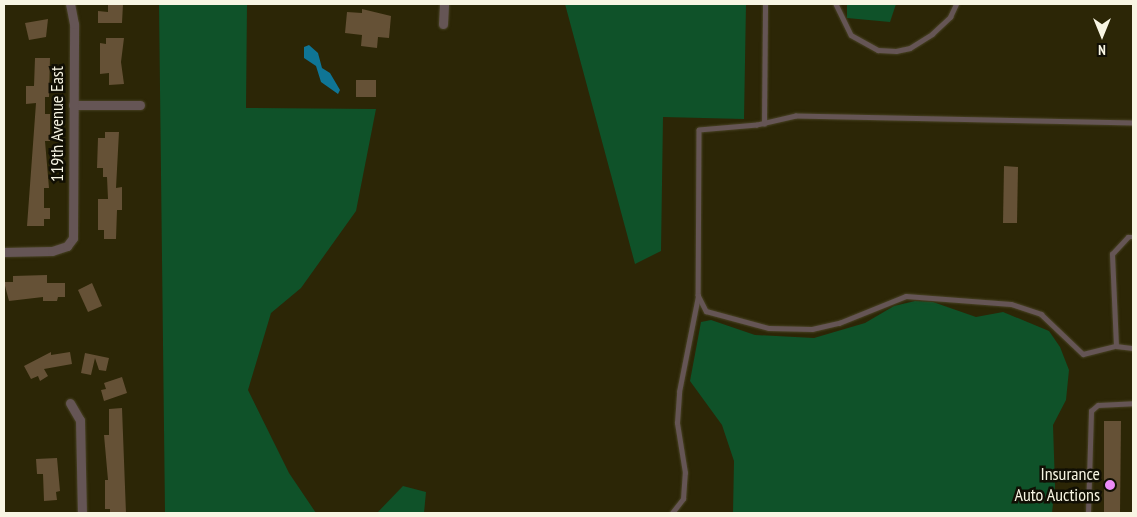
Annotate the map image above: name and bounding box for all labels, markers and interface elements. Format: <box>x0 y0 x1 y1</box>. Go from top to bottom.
north arrow <box>1077 10 1127 60</box>
text: N <box>1098 41 1106 59</box>
street label: 119th Avenue East <box>46 66 68 182</box>
place label: Insurance Auto Auctions <box>1014 464 1100 506</box>
marker: Insurance Auto Auctions <box>1104 479 1116 491</box>

